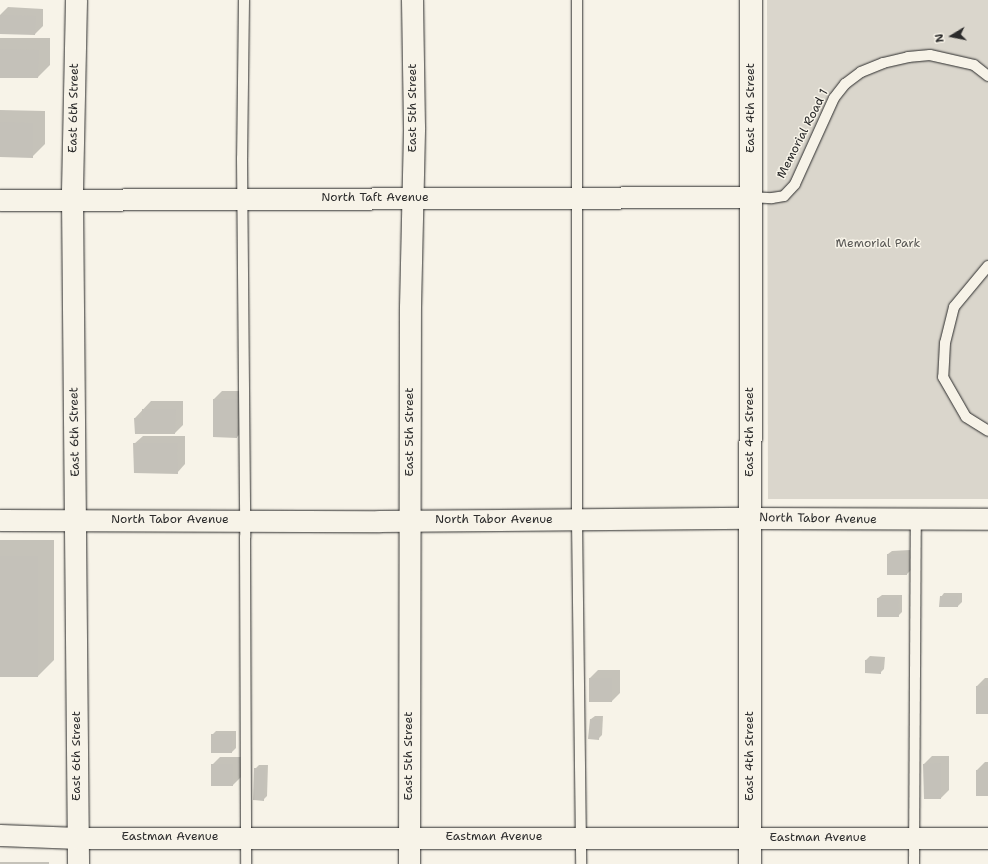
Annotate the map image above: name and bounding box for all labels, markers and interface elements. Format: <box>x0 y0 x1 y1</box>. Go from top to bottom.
north arrow <box>932 16 972 56</box>
text: N <box>932 33 948 44</box>
street label: East 6th Street <box>66 63 82 153</box>
street label: East 5th Street <box>406 63 420 153</box>
street label: East 4th Street <box>744 63 758 153</box>
street label: Memorial Road 1 <box>774 87 832 181</box>
street label: North Taft Avenue <box>321 191 429 205</box>
park label: Memorial Park <box>836 237 920 251</box>
street label: East 6th Street <box>67 387 83 477</box>
street label: East 5th Street <box>403 387 417 477</box>
street label: East 4th Street <box>743 387 757 477</box>
street label: North Tabor Avenue <box>759 511 877 527</box>
street label: North Tabor Avenue <box>111 513 229 527</box>
street label: North Tabor Avenue <box>435 513 553 527</box>
street label: East 6th Street <box>70 711 84 801</box>
street label: East 5th Street <box>402 711 416 801</box>
street label: East 4th Street <box>743 711 757 801</box>
street label: Eastman Avenue <box>122 830 218 844</box>
street label: Eastman Avenue <box>446 830 542 844</box>
street label: Eastman Avenue <box>770 831 866 845</box>

